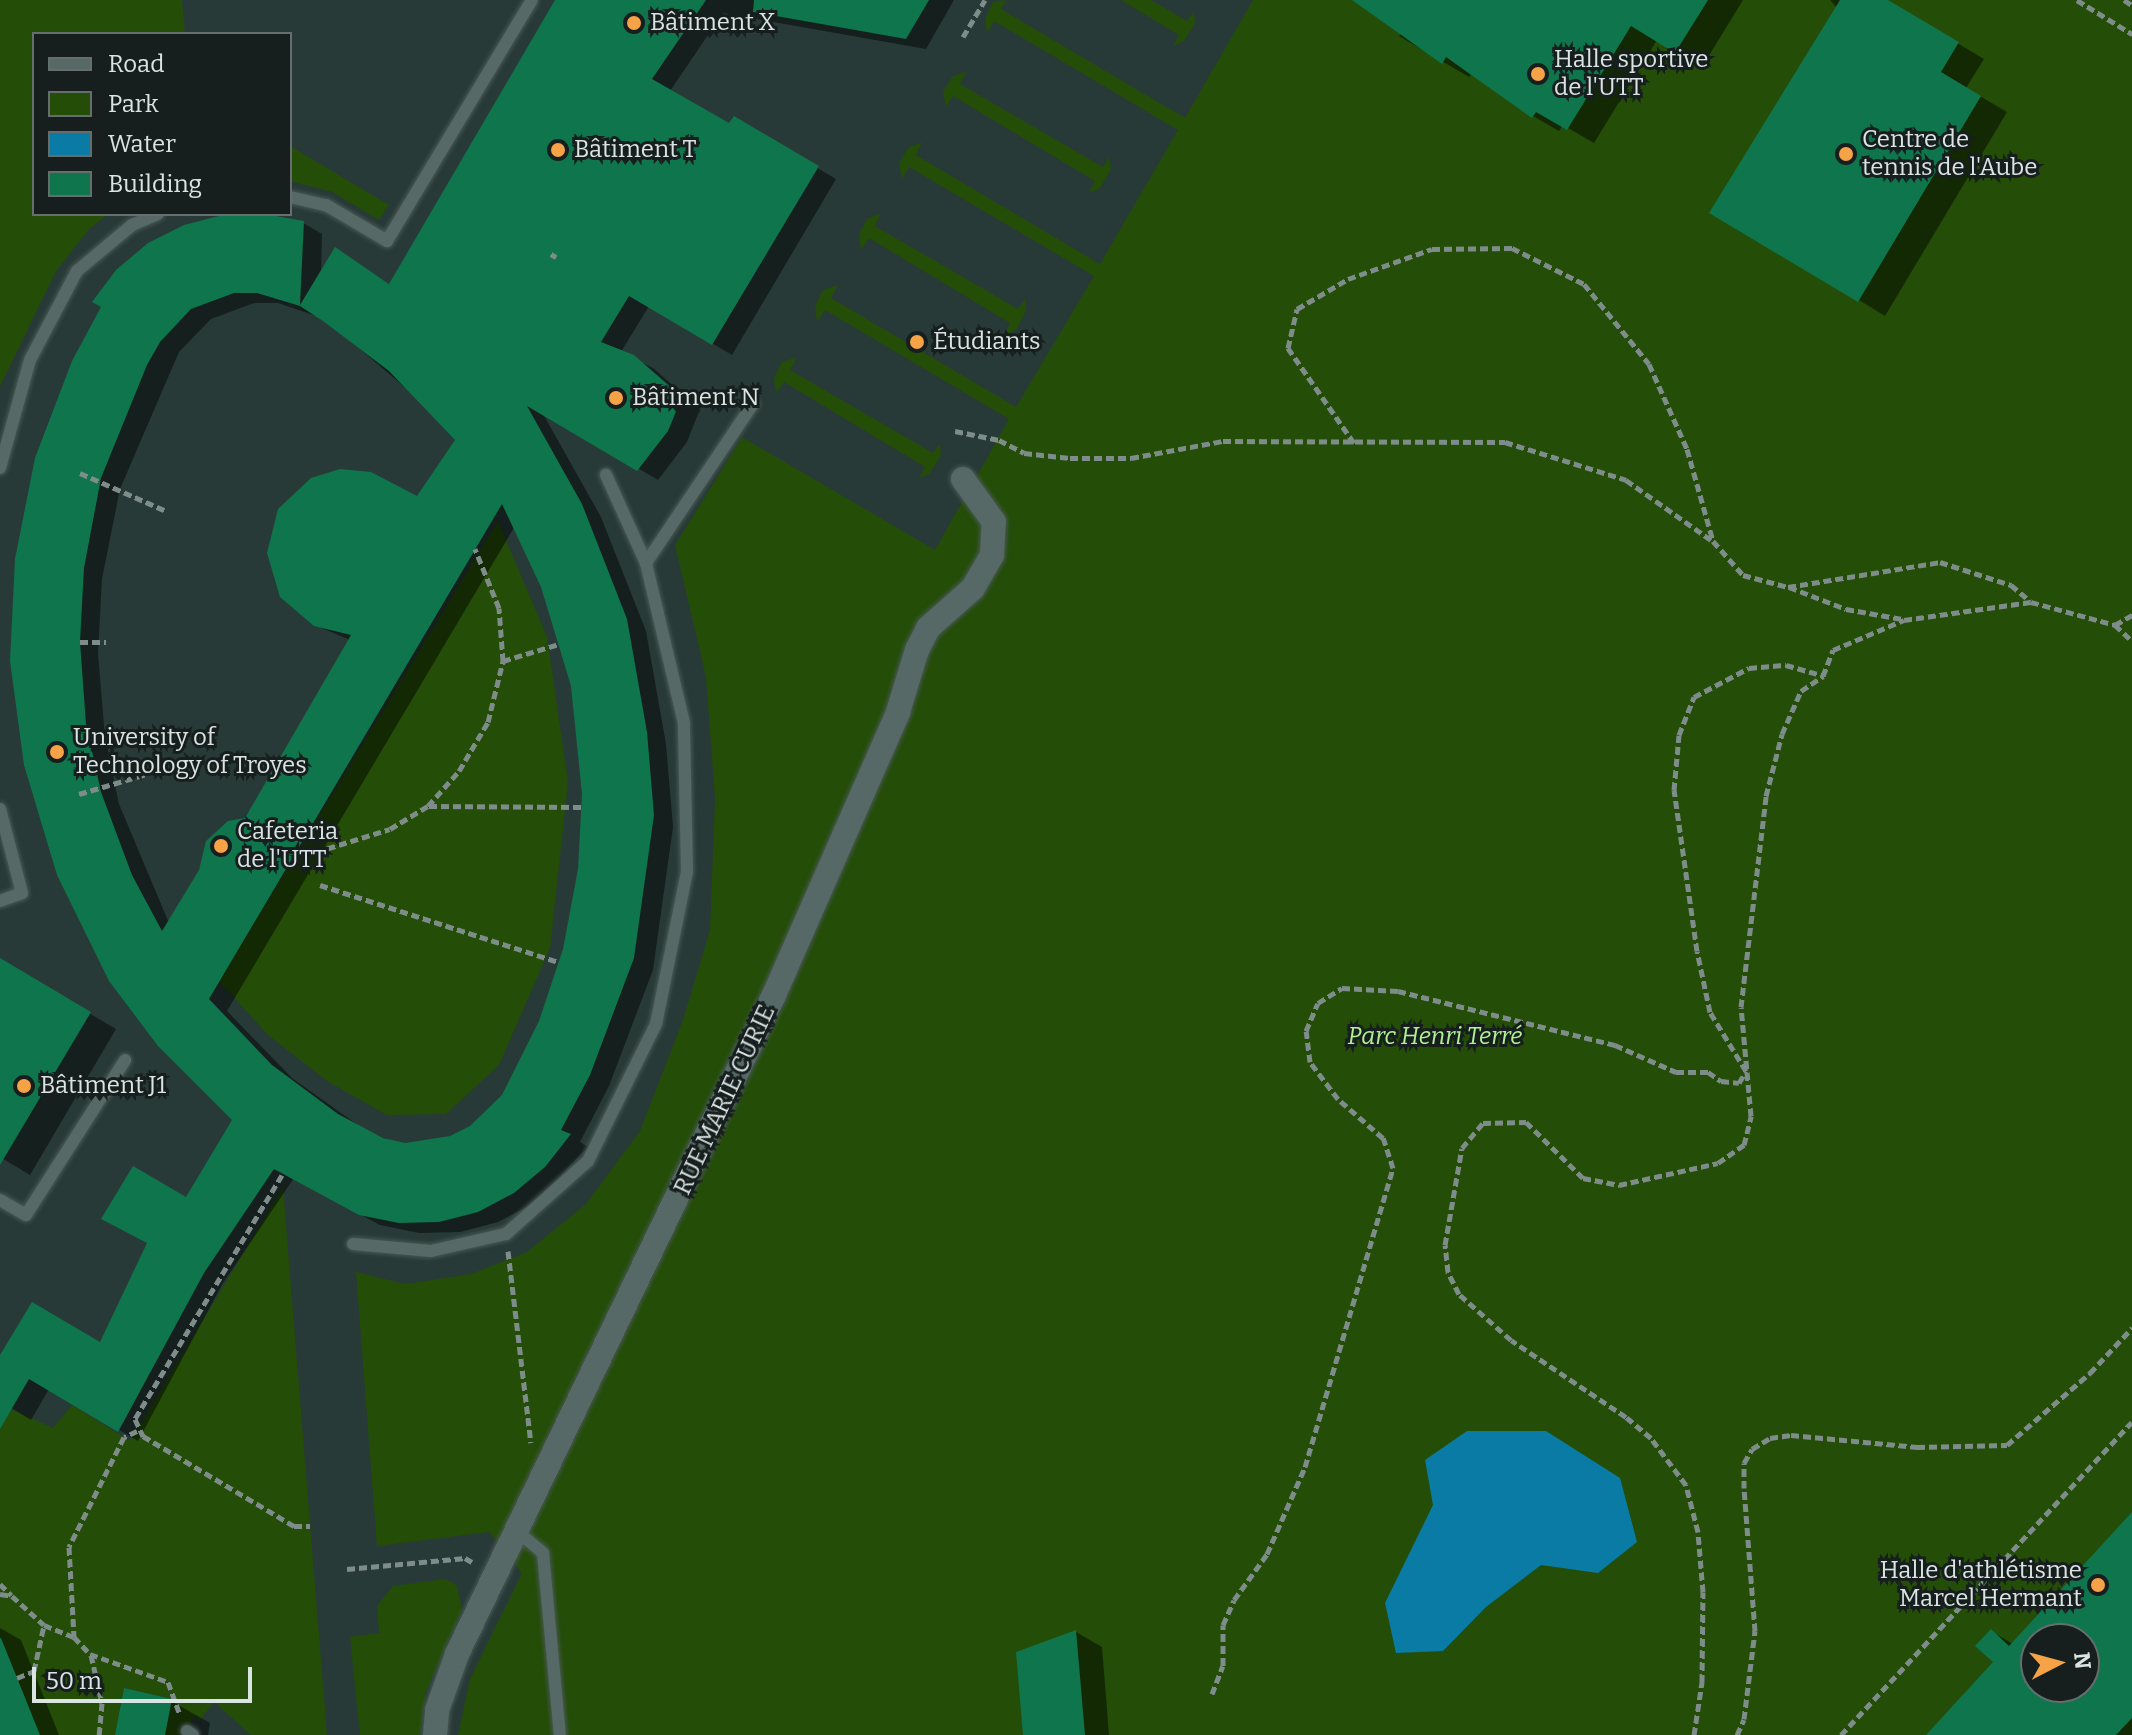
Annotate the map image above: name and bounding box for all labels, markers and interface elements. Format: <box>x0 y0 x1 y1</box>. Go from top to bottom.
place label: Bâtiment X <box>650 9 775 37</box>
marker: Bâtiment X <box>625 14 643 32</box>
legend <box>32 32 292 216</box>
place label: Halle sportive de l'UTT <box>1554 46 1708 102</box>
text: Road <box>108 50 164 78</box>
marker: Halle sportive de l'UTT <box>1529 65 1547 83</box>
text: Park <box>108 90 159 118</box>
place label: Centre de tennis de l'Aube <box>1862 126 2037 182</box>
text: Water <box>108 130 176 158</box>
place label: Bâtiment T <box>574 136 697 164</box>
marker: Bâtiment T <box>549 141 567 159</box>
marker: Centre de tennis de l'Aube <box>1837 145 1855 163</box>
text: Building <box>108 170 202 198</box>
place label: Étudiants <box>933 328 1040 356</box>
marker: Étudiants <box>908 333 926 351</box>
place label: Bâtiment N <box>632 384 760 412</box>
marker: Bâtiment N <box>607 389 625 407</box>
place label: University of Technology of Troyes <box>73 724 307 780</box>
marker: University of Technology of Troyes <box>48 743 66 761</box>
place label: Cafeteria de l'UTT <box>237 818 338 874</box>
marker: Cafeteria de l'UTT <box>212 837 230 855</box>
street label: RUE MARIE CURIE <box>668 1000 782 1200</box>
park label: Parc Henri Terré <box>1348 1023 1522 1051</box>
place label: Bâtiment J1 <box>40 1072 166 1100</box>
marker: Bâtiment J1 <box>15 1077 33 1095</box>
place label: Halle d'athlétisme Marcel Hermant <box>1880 1557 2082 1613</box>
marker: Halle d'athlétisme Marcel Hermant <box>2089 1576 2107 1594</box>
north arrow <box>2020 1623 2100 1703</box>
scale bar <box>36 1651 256 1701</box>
text: N <box>2068 1651 2097 1670</box>
text: 50 m <box>46 1667 102 1695</box>

